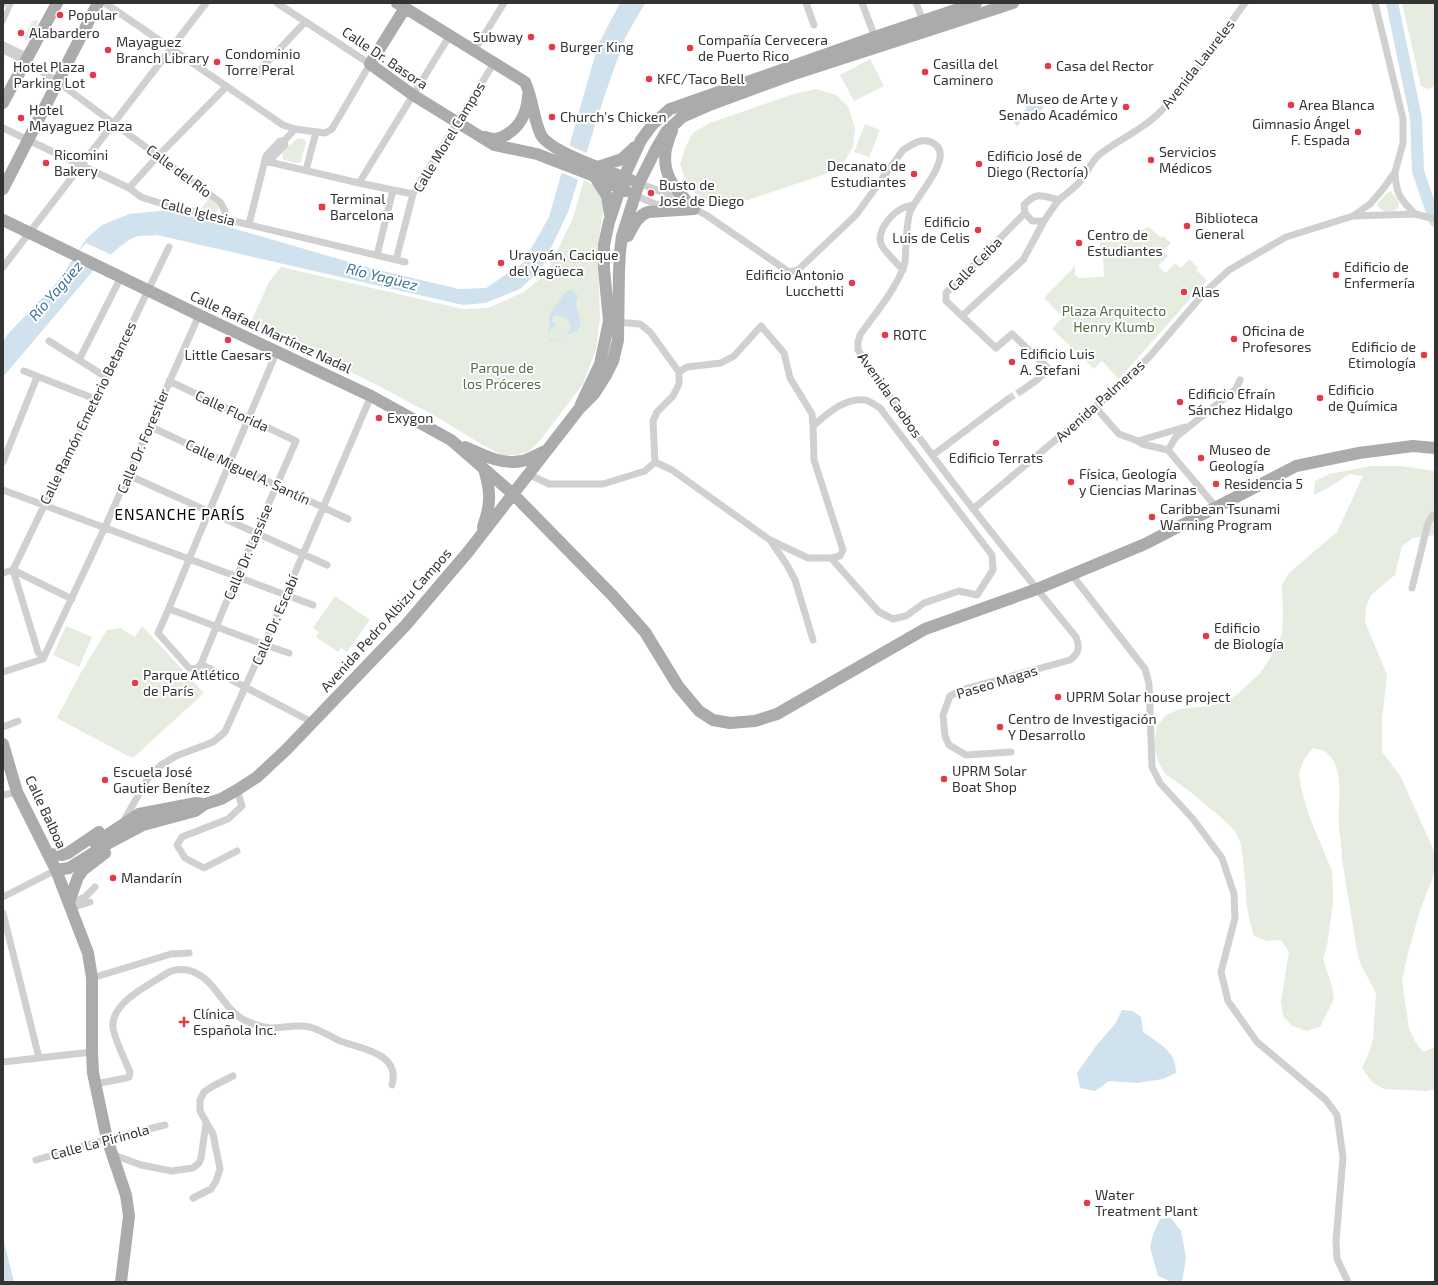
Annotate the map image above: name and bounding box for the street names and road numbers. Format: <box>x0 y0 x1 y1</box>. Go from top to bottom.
street label: Avenida Laureles <box>1158 16 1238 112</box>
street label: Calle Dr. Basora <box>339 23 431 93</box>
street label: Calle Morel Campos <box>409 78 488 195</box>
street label: Calle del Río <box>143 141 215 201</box>
street label: Calle Iglesia <box>159 194 237 229</box>
street label: Calle Ceiba <box>944 233 1005 294</box>
street label: Calle Rafael Martínez Nadal <box>188 287 355 377</box>
street label: Calle Ramón Emeterio Betances <box>36 318 139 507</box>
street label: Avenida Caobos <box>855 349 926 441</box>
street label: Avenida Palmeras <box>1052 356 1148 445</box>
street label: Calle Dr. Forestier <box>113 385 172 496</box>
street label: Calle Florida <box>193 386 272 435</box>
street label: Calle Miguel A. Santín <box>183 435 313 508</box>
street label: Calle Dr. Lassise <box>220 501 275 602</box>
street label: Avenida Pedro Albizu Campos <box>317 544 455 695</box>
street label: Calle Dr. Escabí <box>248 572 301 667</box>
street label: Paseo Magas <box>954 661 1040 702</box>
street label: Calle Balboa <box>22 773 71 851</box>
street label: Calle La Pirinola <box>49 1120 151 1163</box>

